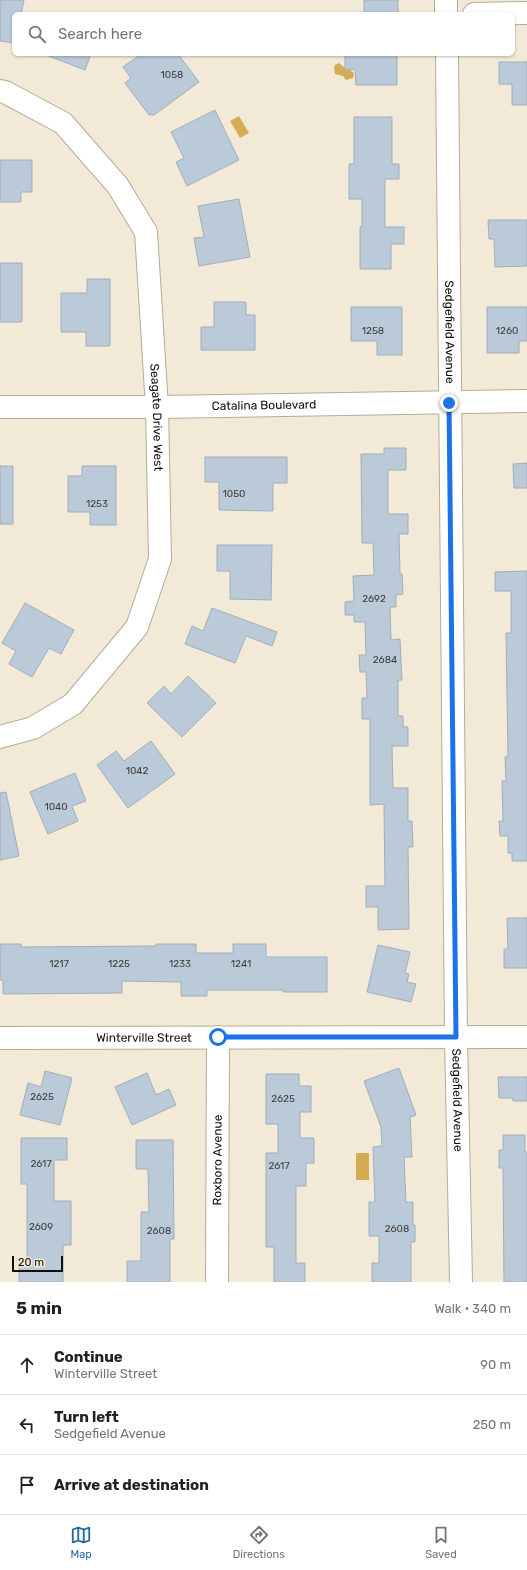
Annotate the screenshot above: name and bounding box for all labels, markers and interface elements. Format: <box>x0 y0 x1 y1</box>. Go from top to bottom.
search box <box>12 12 515 56</box>
icon: search <box>26 23 48 45</box>
text: Search here <box>58 25 142 43</box>
house number: 1058 <box>161 69 183 81</box>
street label: Sedgefield Avenue <box>442 280 457 384</box>
house number: 1258 <box>362 325 384 337</box>
house number: 1260 <box>496 325 518 337</box>
street label: Seagate Drive West <box>147 363 165 472</box>
route end <box>440 394 458 412</box>
street label: Catalina Boulevard <box>211 397 316 413</box>
house number: 1050 <box>223 488 245 500</box>
house number: 1253 <box>86 498 108 510</box>
house number: 2692 <box>362 593 386 605</box>
house number: 2684 <box>373 654 397 666</box>
house number: 1042 <box>126 765 148 777</box>
house number: 1040 <box>44 801 68 813</box>
house number: 1217 <box>49 958 69 970</box>
house number: 1225 <box>108 958 130 970</box>
house number: 1233 <box>169 958 191 970</box>
house number: 1241 <box>231 958 251 970</box>
route start <box>209 1028 227 1046</box>
street label: Winterville Street <box>96 1031 192 1045</box>
street label: Sedgefield Avenue <box>449 1048 465 1152</box>
house number: 2625 <box>30 1091 54 1103</box>
house number: 2625 <box>271 1093 295 1105</box>
street label: Roxboro Avenue <box>210 1114 225 1206</box>
house number: 2617 <box>30 1158 52 1170</box>
house number: 2617 <box>268 1160 290 1172</box>
house number: 2609 <box>29 1221 53 1233</box>
house number: 2608 <box>385 1223 409 1235</box>
house number: 2608 <box>147 1225 171 1237</box>
scale bar <box>12 1254 63 1273</box>
text: 20 m <box>18 1256 44 1269</box>
text: 5 min <box>16 1298 62 1318</box>
text: Walk · 340 m <box>434 1301 511 1316</box>
text: Continue <box>54 1348 123 1366</box>
icon: ahead <box>16 1354 38 1376</box>
text: 90 m <box>480 1357 511 1372</box>
text: Winterville Street <box>54 1366 157 1381</box>
text: Turn left <box>54 1408 119 1426</box>
icon: left <box>16 1414 38 1436</box>
text: 250 m <box>473 1417 511 1432</box>
text: Sedgefield Avenue <box>54 1426 166 1441</box>
icon: arrive <box>16 1474 38 1496</box>
text: Arrive at destination <box>54 1476 209 1494</box>
tab: Map <box>70 1524 92 1561</box>
tab: Directions <box>233 1524 285 1561</box>
tab: Saved <box>425 1524 457 1561</box>

